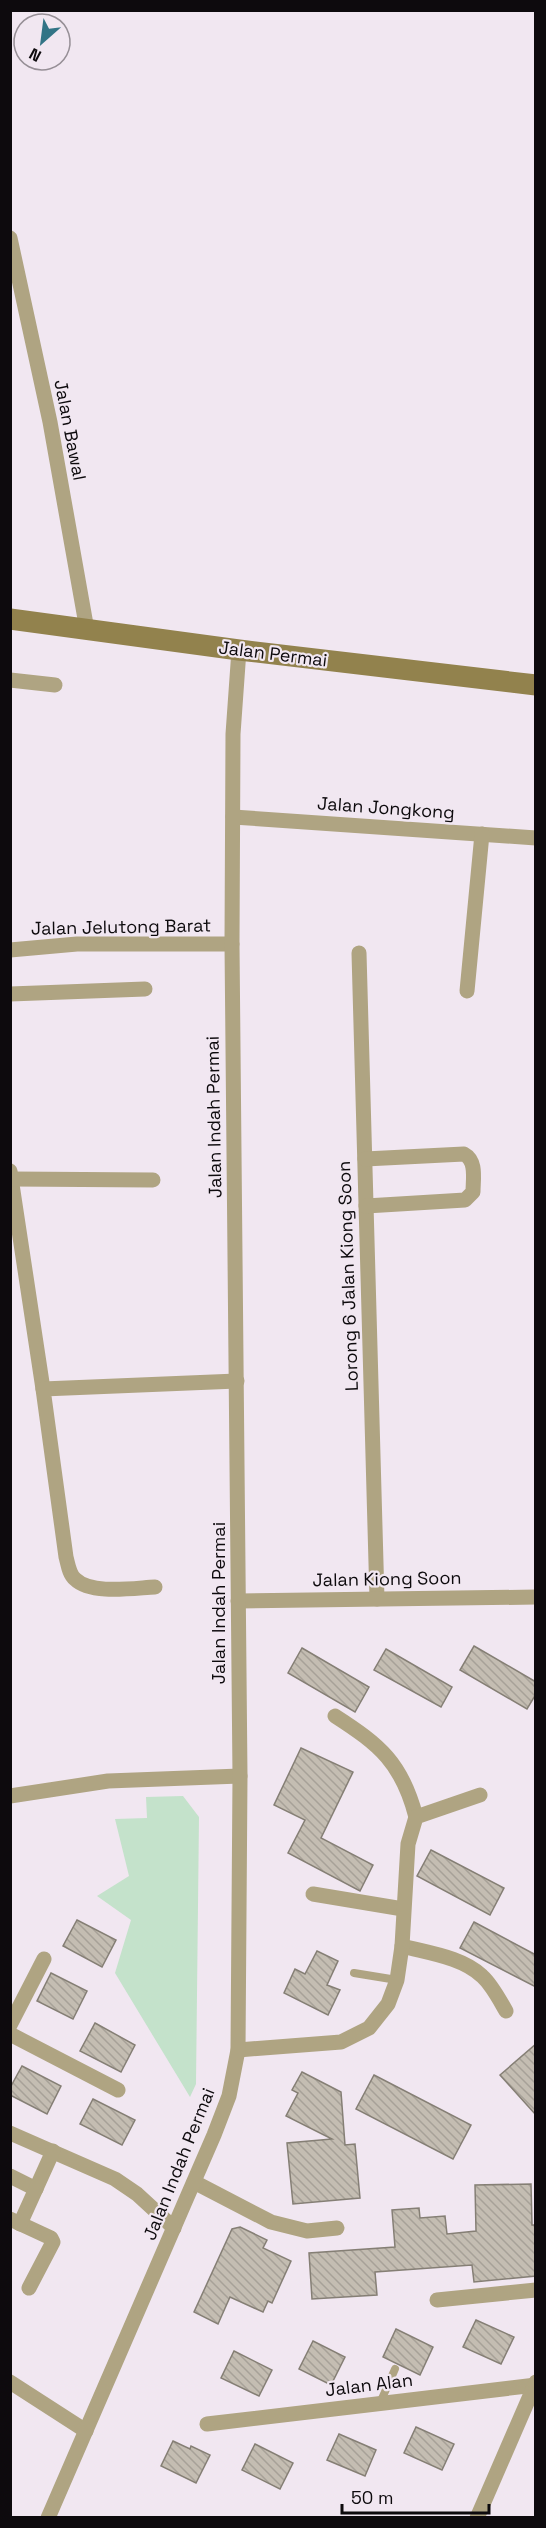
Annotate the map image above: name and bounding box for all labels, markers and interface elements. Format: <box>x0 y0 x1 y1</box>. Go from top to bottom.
north arrow <box>12 12 72 72</box>
text: N <box>26 43 45 67</box>
street label: Jalan Bawal <box>49 378 92 482</box>
street label: Jalan Permai <box>217 635 329 672</box>
street label: Jalan Jongkong <box>316 791 456 824</box>
street label: Jalan Jelutong Barat <box>31 913 211 940</box>
street label: Jalan Indah Permai <box>201 1036 226 1198</box>
street label: Lorong 6 Jalan Kiong Soon <box>332 1160 363 1392</box>
street label: Jalan Indah Permai <box>207 1522 230 1684</box>
street label: Jalan Kiong Soon <box>312 1566 462 1591</box>
street label: Jalan Indah Permai <box>137 2084 220 2243</box>
street label: Jalan Alan <box>324 2368 414 2401</box>
scale bar <box>342 2477 489 2515</box>
text: 50 m <box>351 2486 393 2509</box>

